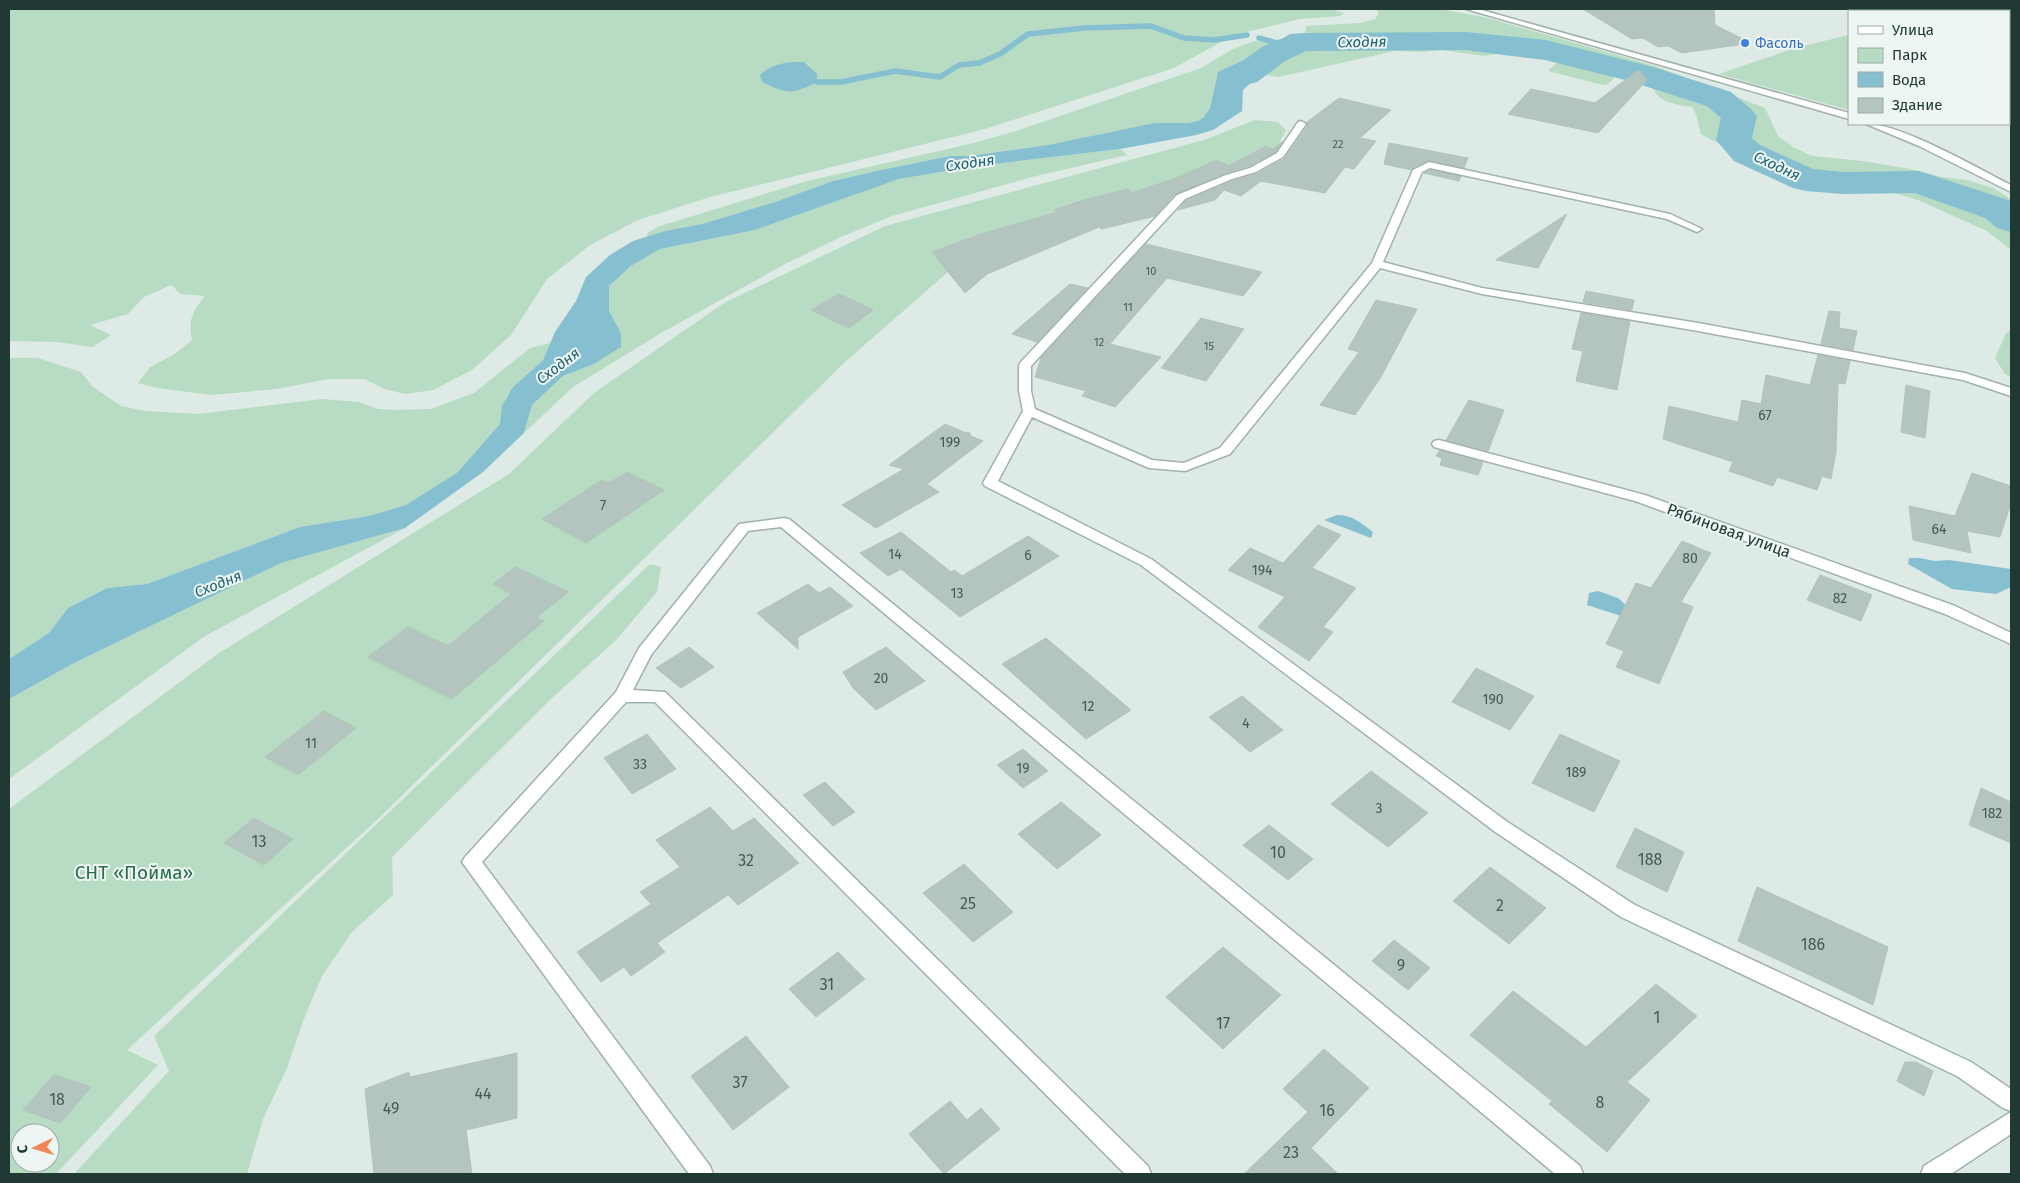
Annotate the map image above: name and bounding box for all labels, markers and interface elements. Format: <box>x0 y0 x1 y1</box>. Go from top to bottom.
legend <box>1848 10 2010 125</box>
text: Улица <box>1892 21 1934 39</box>
water label: Сходня <box>1337 33 1387 51</box>
place label: Фасоль <box>1755 35 1804 52</box>
marker: Фасоль <box>1739 37 1751 49</box>
text: Парк <box>1892 46 1927 64</box>
text: Вода <box>1892 71 1926 89</box>
text: Здание <box>1892 96 1942 114</box>
house number: 22 <box>1333 138 1343 151</box>
water label: Сходня <box>1751 147 1803 185</box>
water label: Сходня <box>944 151 996 175</box>
house number: 10 <box>1146 265 1156 278</box>
house number: 11 <box>1123 301 1133 314</box>
house number: 12 <box>1094 336 1104 349</box>
house number: 15 <box>1204 340 1215 353</box>
water label: Сходня <box>533 344 583 388</box>
house number: 67 <box>1758 407 1772 424</box>
house number: 199 <box>940 434 960 451</box>
house number: 7 <box>600 497 606 514</box>
street label: Рябиновая улица <box>1664 499 1793 562</box>
house number: 64 <box>1932 521 1947 538</box>
house number: 14 <box>888 546 902 563</box>
house number: 6 <box>1024 547 1032 564</box>
house number: 80 <box>1682 550 1698 567</box>
house number: 194 <box>1252 562 1273 579</box>
water label: Сходня <box>192 566 244 602</box>
house number: 13 <box>950 585 964 602</box>
house number: 82 <box>1833 590 1847 607</box>
house number: 20 <box>874 670 889 687</box>
house number: 190 <box>1482 691 1504 708</box>
house number: 12 <box>1082 698 1095 715</box>
house number: 4 <box>1242 715 1250 732</box>
house number: 11 <box>305 735 317 752</box>
house number: 33 <box>633 756 647 773</box>
house number: 19 <box>1016 760 1030 777</box>
house number: 189 <box>1566 764 1586 781</box>
house number: 3 <box>1376 800 1383 817</box>
house number: 182 <box>1982 805 2002 822</box>
house number: 13 <box>252 832 266 851</box>
house number: 10 <box>1270 843 1286 862</box>
house number: 188 <box>1638 850 1662 869</box>
house number: 32 <box>738 851 754 870</box>
park label: СНТ «Пойма» <box>75 861 193 884</box>
house number: 25 <box>960 894 976 913</box>
house number: 2 <box>1496 896 1504 915</box>
house number: 186 <box>1801 935 1825 954</box>
house number: 9 <box>1397 956 1405 975</box>
house number: 31 <box>820 975 834 994</box>
house number: 1 <box>1654 1008 1660 1027</box>
house number: 17 <box>1216 1014 1230 1033</box>
house number: 37 <box>732 1073 748 1092</box>
house number: 44 <box>474 1084 492 1103</box>
house number: 18 <box>49 1090 65 1109</box>
house number: 8 <box>1596 1093 1605 1112</box>
house number: 49 <box>383 1099 399 1118</box>
house number: 16 <box>1319 1101 1335 1120</box>
north arrow <box>10 1123 60 1173</box>
house number: 23 <box>1283 1143 1299 1162</box>
text: С <box>14 1144 31 1154</box>

